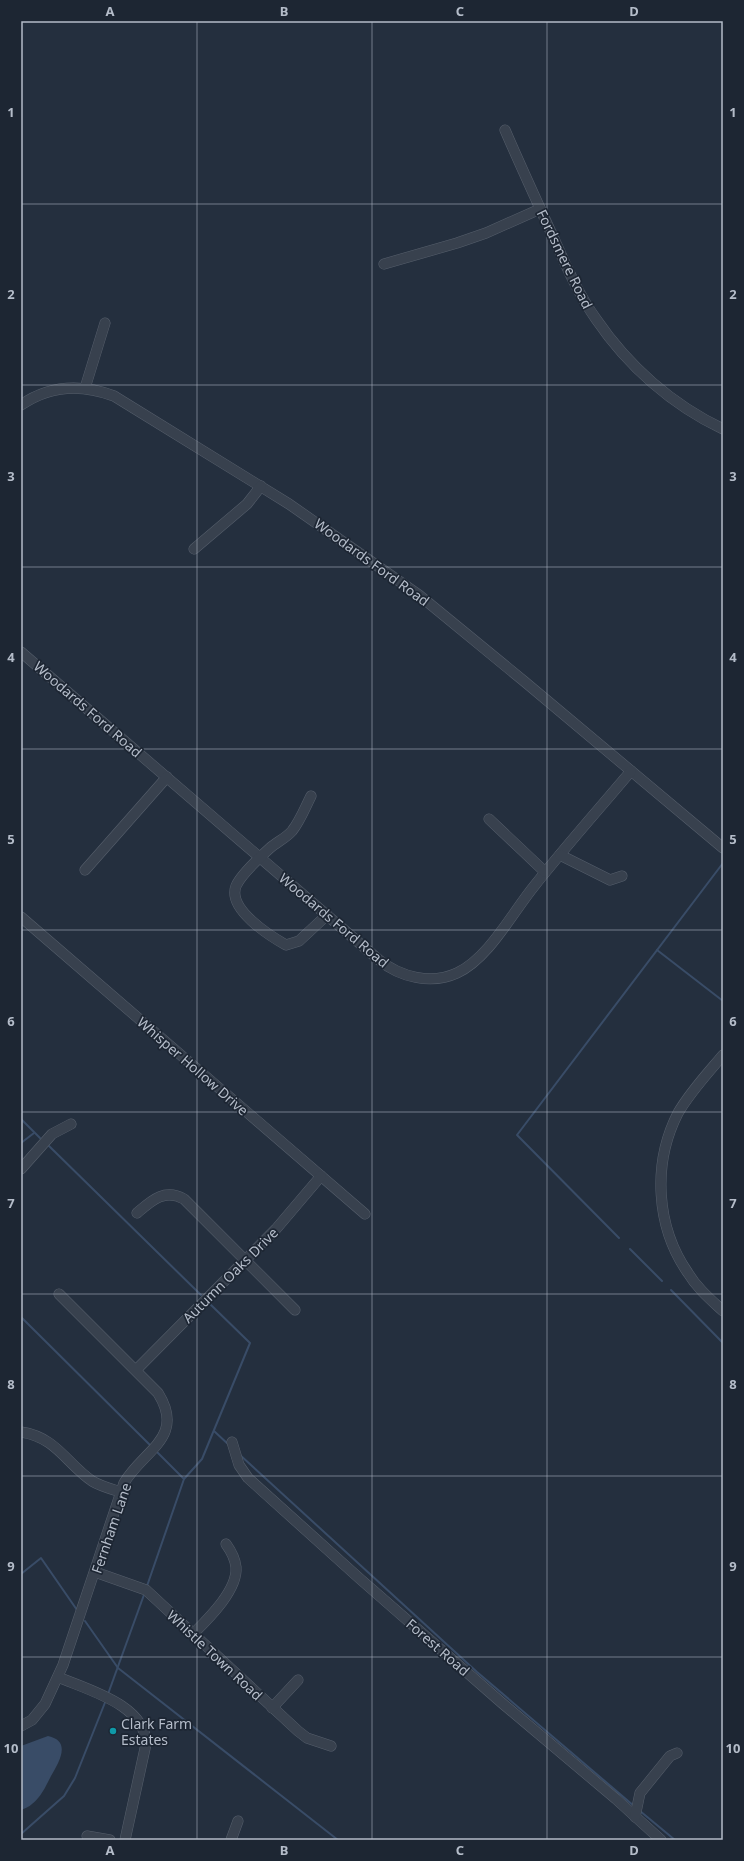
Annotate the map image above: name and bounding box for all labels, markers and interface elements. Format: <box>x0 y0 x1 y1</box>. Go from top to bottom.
text: A <box>106 2 115 20</box>
text: B <box>280 2 288 20</box>
text: C <box>456 2 464 20</box>
text: D <box>629 2 639 20</box>
text: 1 <box>7 103 15 121</box>
text: 1 <box>729 103 737 121</box>
street label: Fordsmere Road <box>533 206 597 312</box>
text: 2 <box>7 285 15 303</box>
text: 2 <box>729 285 737 303</box>
text: 3 <box>7 467 15 485</box>
text: 3 <box>729 467 737 485</box>
street label: Woodards Ford Road <box>311 514 433 610</box>
text: 4 <box>7 648 15 666</box>
text: 4 <box>729 648 737 666</box>
street label: Woodards Ford Road <box>30 657 146 761</box>
text: 5 <box>7 830 15 848</box>
text: 5 <box>729 830 737 848</box>
street label: Woodards Ford Road <box>275 868 393 972</box>
text: 6 <box>7 1012 15 1030</box>
street label: Whisper Hollow Drive <box>133 1012 253 1120</box>
text: 6 <box>729 1012 737 1030</box>
text: 7 <box>7 1194 15 1212</box>
text: 7 <box>729 1194 737 1212</box>
street label: Autumn Oaks Drive <box>178 1223 282 1327</box>
text: 8 <box>7 1375 15 1393</box>
text: 8 <box>729 1375 737 1393</box>
street label: Fernham Lane <box>87 1480 135 1576</box>
text: 9 <box>7 1557 15 1575</box>
text: 9 <box>729 1557 737 1575</box>
street label: Whistle Town Road <box>163 1606 267 1704</box>
street label: Forest Road <box>402 1614 474 1680</box>
place label: Clark Farm Estates <box>121 1714 192 1749</box>
marker: Clark Farm Estates <box>108 1726 118 1736</box>
text: 10 <box>4 1739 18 1757</box>
text: 10 <box>726 1739 740 1757</box>
text: A <box>106 1841 115 1859</box>
text: B <box>280 1841 288 1859</box>
text: C <box>456 1841 464 1859</box>
text: D <box>629 1841 639 1859</box>

